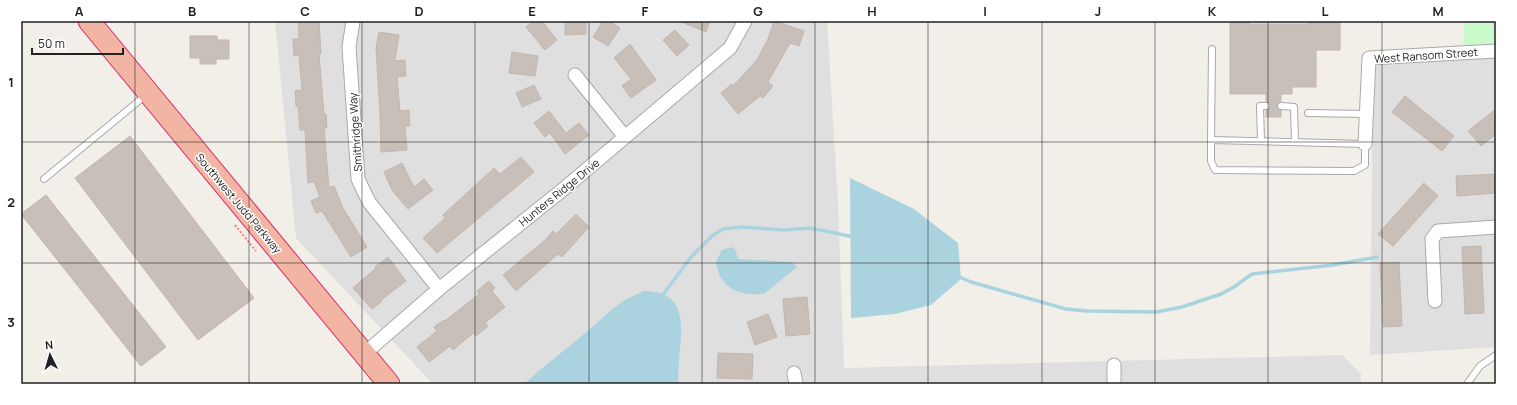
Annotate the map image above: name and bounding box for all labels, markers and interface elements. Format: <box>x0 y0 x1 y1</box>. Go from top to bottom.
text: A <box>75 2 84 20</box>
text: B <box>188 2 196 20</box>
text: C <box>300 2 310 20</box>
text: D <box>414 2 424 20</box>
text: E <box>528 2 536 20</box>
text: F <box>642 2 649 20</box>
text: G <box>753 2 763 20</box>
text: H <box>867 2 877 20</box>
text: I <box>983 2 987 20</box>
text: J <box>1095 2 1101 20</box>
text: K <box>1208 2 1217 20</box>
text: L <box>1322 2 1329 20</box>
text: M <box>1432 2 1444 20</box>
scale bar <box>32 30 123 56</box>
text: 50 m <box>38 35 65 52</box>
street label: West Ransom Street <box>1374 44 1478 66</box>
text: 1 <box>8 73 14 91</box>
street label: Smithridge Way <box>345 92 365 172</box>
street label: Southwest Judd Parkway <box>193 150 285 256</box>
street label: Hunters Ridge Drive <box>515 154 603 229</box>
text: 2 <box>7 193 15 211</box>
text: 3 <box>7 313 15 331</box>
north arrow <box>30 335 70 375</box>
text: N <box>44 337 54 352</box>

